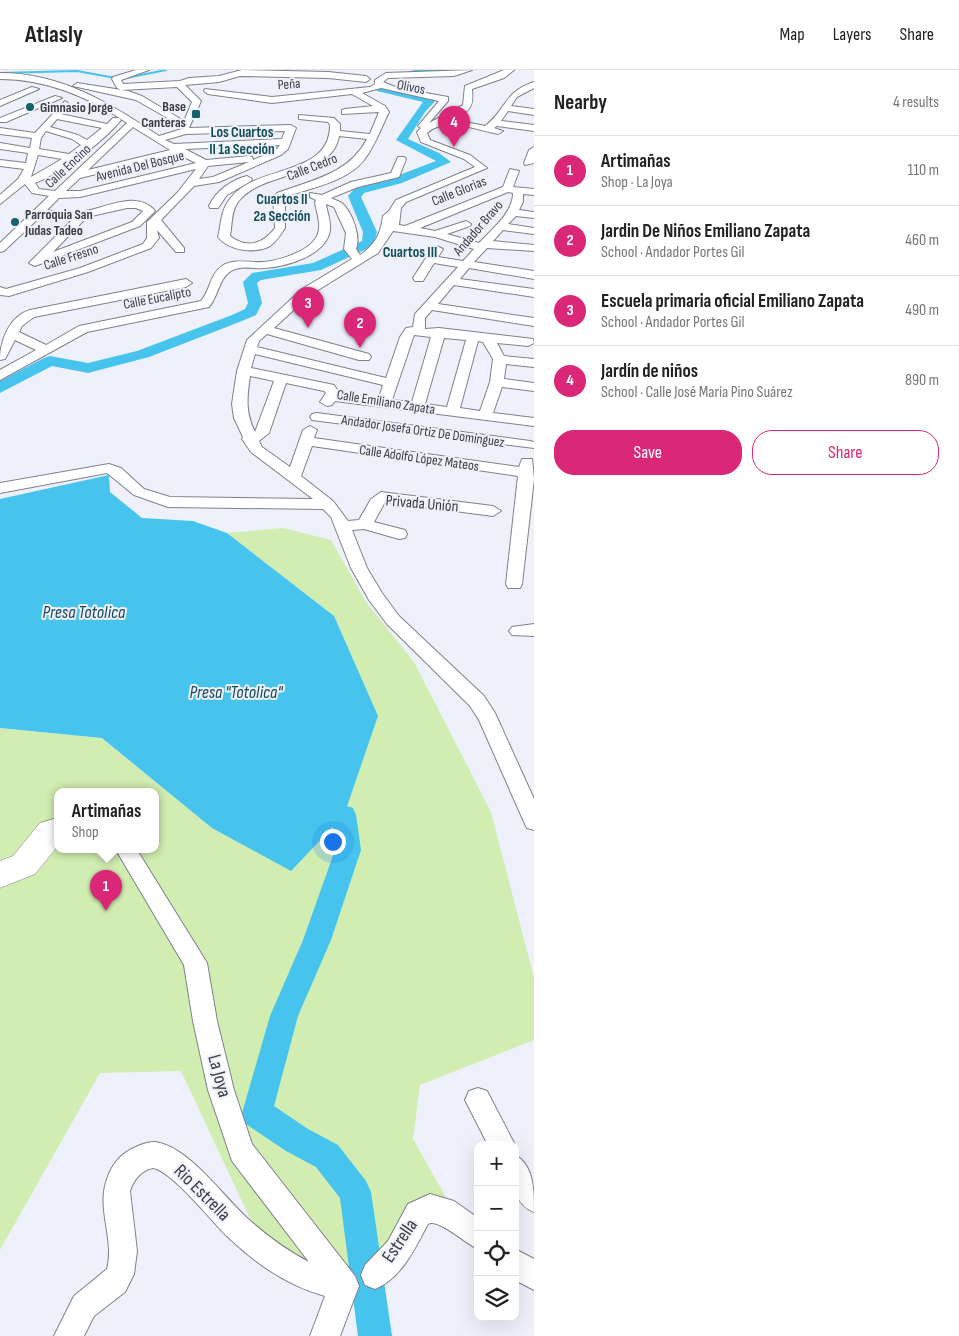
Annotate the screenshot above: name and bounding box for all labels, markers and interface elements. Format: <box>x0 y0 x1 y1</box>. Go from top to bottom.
text: Atlasly <box>25 20 83 49</box>
text: Map <box>780 24 805 45</box>
text: Layers <box>833 24 872 45</box>
text: Share <box>900 24 934 45</box>
street label: Peña <box>277 75 301 93</box>
street label: Olivos <box>395 76 427 98</box>
text: Nearby <box>554 90 607 115</box>
text: 4 results <box>893 93 939 112</box>
place label: Base Canteras <box>141 98 186 131</box>
place label: Gimnasio Jorge <box>40 99 113 116</box>
marker: Gimnasio Jorge <box>24 101 36 113</box>
pin: 4 <box>438 106 470 147</box>
marker: Base Canteras <box>190 108 202 120</box>
district label: Los Cuartos II 1a Sección <box>209 123 275 159</box>
street label: Calle Encino <box>41 140 95 192</box>
street label: Avenida Del Bosque <box>93 147 186 185</box>
street label: Calle Cedro <box>284 150 340 184</box>
text: Artimañas <box>601 150 670 173</box>
text: 1 <box>567 161 573 180</box>
text: 110 m <box>908 161 939 180</box>
street label: Calle Glorias <box>429 172 489 210</box>
text: Shop · La Joya <box>601 173 673 192</box>
district label: Cuartos II 2a Sección <box>253 190 311 226</box>
street label: Andador Bravo <box>449 197 507 260</box>
place label: Parroquia San Judas Tadeo <box>24 206 93 239</box>
marker: Parroquia San Judas Tadeo <box>9 216 21 228</box>
text: Jardin De Niños Emiliano Zapata <box>601 220 810 243</box>
text: 2 <box>566 231 574 250</box>
text: 460 m <box>905 231 939 250</box>
street label: Calle Fresno <box>41 240 101 274</box>
district label: Cuartos III <box>383 243 437 262</box>
text: School · Andador Portes Gil <box>601 243 745 262</box>
street label: Calle Eucalipto <box>122 283 193 313</box>
pin: 3 <box>292 287 324 328</box>
text: Escuela primaria oficial Emiliano Zapata <box>601 290 864 313</box>
text: 3 <box>566 301 574 320</box>
text: 490 m <box>905 301 939 320</box>
pin: 2 <box>344 307 376 348</box>
text: School · Andador Portes Gil <box>601 313 745 332</box>
text: Jardín de niños <box>601 360 698 383</box>
text: 4 <box>566 371 574 390</box>
text: 890 m <box>905 371 939 390</box>
text: School · Calle José María Pino Suárez <box>601 383 793 402</box>
street label: Calle Emiliano Zapata <box>336 386 436 418</box>
street label: Andador Josefa Ortiz De Domínguez <box>339 411 506 451</box>
button: Save <box>554 430 742 475</box>
button: Share <box>752 430 939 475</box>
street label: Calle Adolfo López Mateos <box>358 441 480 475</box>
street label: Privada Unión <box>385 491 459 517</box>
water label: Presa Totolica <box>43 602 126 623</box>
water label: Presa "Totolica" <box>189 682 283 703</box>
popup <box>54 788 159 853</box>
text: Artimañas <box>72 800 141 823</box>
text: Shop <box>72 823 99 842</box>
your location <box>320 829 346 855</box>
pin: 1 <box>90 870 122 911</box>
street label: La Joya <box>202 1052 236 1100</box>
map controls <box>474 1141 519 1321</box>
button: + <box>474 1141 519 1186</box>
street label: Rio Estrella <box>169 1160 235 1226</box>
button: − <box>474 1186 519 1231</box>
street label: Estrella <box>377 1215 423 1267</box>
button: locate <box>474 1231 519 1276</box>
button: layers <box>474 1276 519 1321</box>

